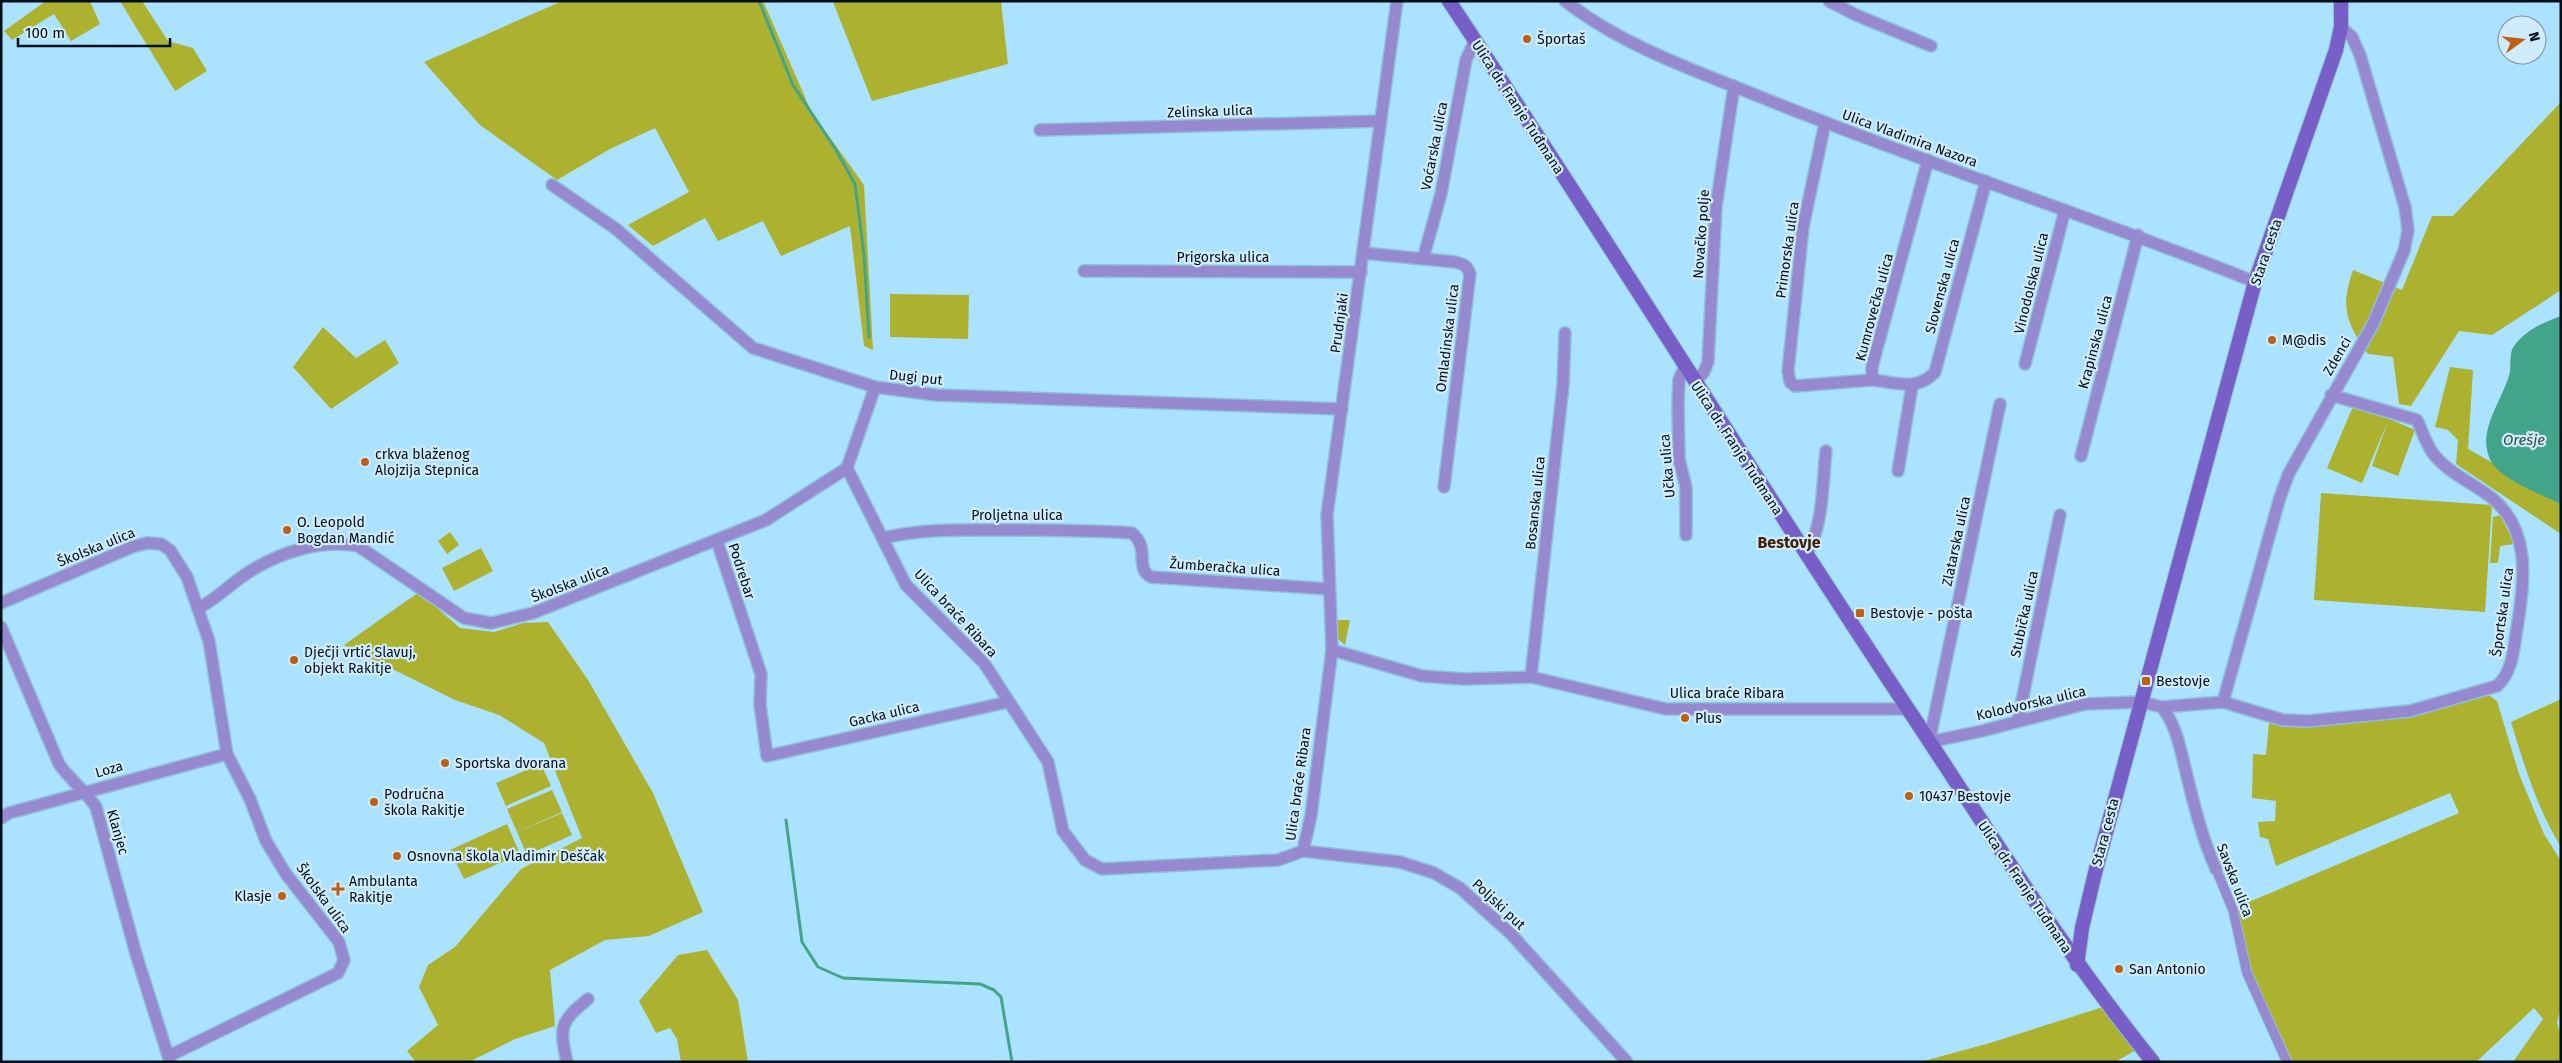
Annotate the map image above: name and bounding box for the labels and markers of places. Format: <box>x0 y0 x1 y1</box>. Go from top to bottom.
place label: Športaš <box>1537 30 1586 48</box>
marker: Športaš <box>1521 33 1533 45</box>
place label: M@dis <box>2282 332 2326 349</box>
marker: M@dis <box>2266 334 2278 346</box>
place label: crkva blaženog Alojzija Stepnica <box>375 446 479 479</box>
marker: crkva blaženog Alojzija Stepnica <box>359 456 371 468</box>
place label: O. Leopold Bogdan Mandić <box>297 514 395 547</box>
marker: O. Leopold Bogdan Mandić <box>281 524 293 536</box>
place label: Bestovje - pošta <box>1870 605 1973 622</box>
marker: Bestovje - pošta <box>1854 607 1866 619</box>
place label: Dječji vrtić Slavuj, objekt Rakitje <box>304 644 416 677</box>
marker: Dječji vrtić Slavuj, objekt Rakitje <box>288 654 300 666</box>
place label: Bestovje <box>2156 673 2210 690</box>
marker: Bestovje <box>2140 675 2152 687</box>
place label: Plus <box>1695 710 1722 727</box>
marker: Plus <box>1679 712 1691 724</box>
place label: Sportska dvorana <box>455 755 566 772</box>
marker: Sportska dvorana <box>439 757 451 769</box>
place label: Područna škola Rakitje <box>384 786 465 819</box>
place label: 10437 Bestovje <box>1919 788 2011 805</box>
marker: 10437 Bestovje <box>1903 790 1915 802</box>
marker: Područna škola Rakitje <box>368 796 380 808</box>
place label: Osnovna škola Vladimir Deščak <box>407 848 605 865</box>
marker: Osnovna škola Vladimir Deščak <box>391 850 403 862</box>
place label: Ambulanta Rakitje <box>349 873 418 906</box>
marker: Ambulanta Rakitje <box>331 882 345 896</box>
place label: Klasje <box>234 888 272 905</box>
marker: Klasje <box>276 890 288 902</box>
place label: San Antonio <box>2129 961 2206 978</box>
marker: San Antonio <box>2113 963 2125 975</box>

